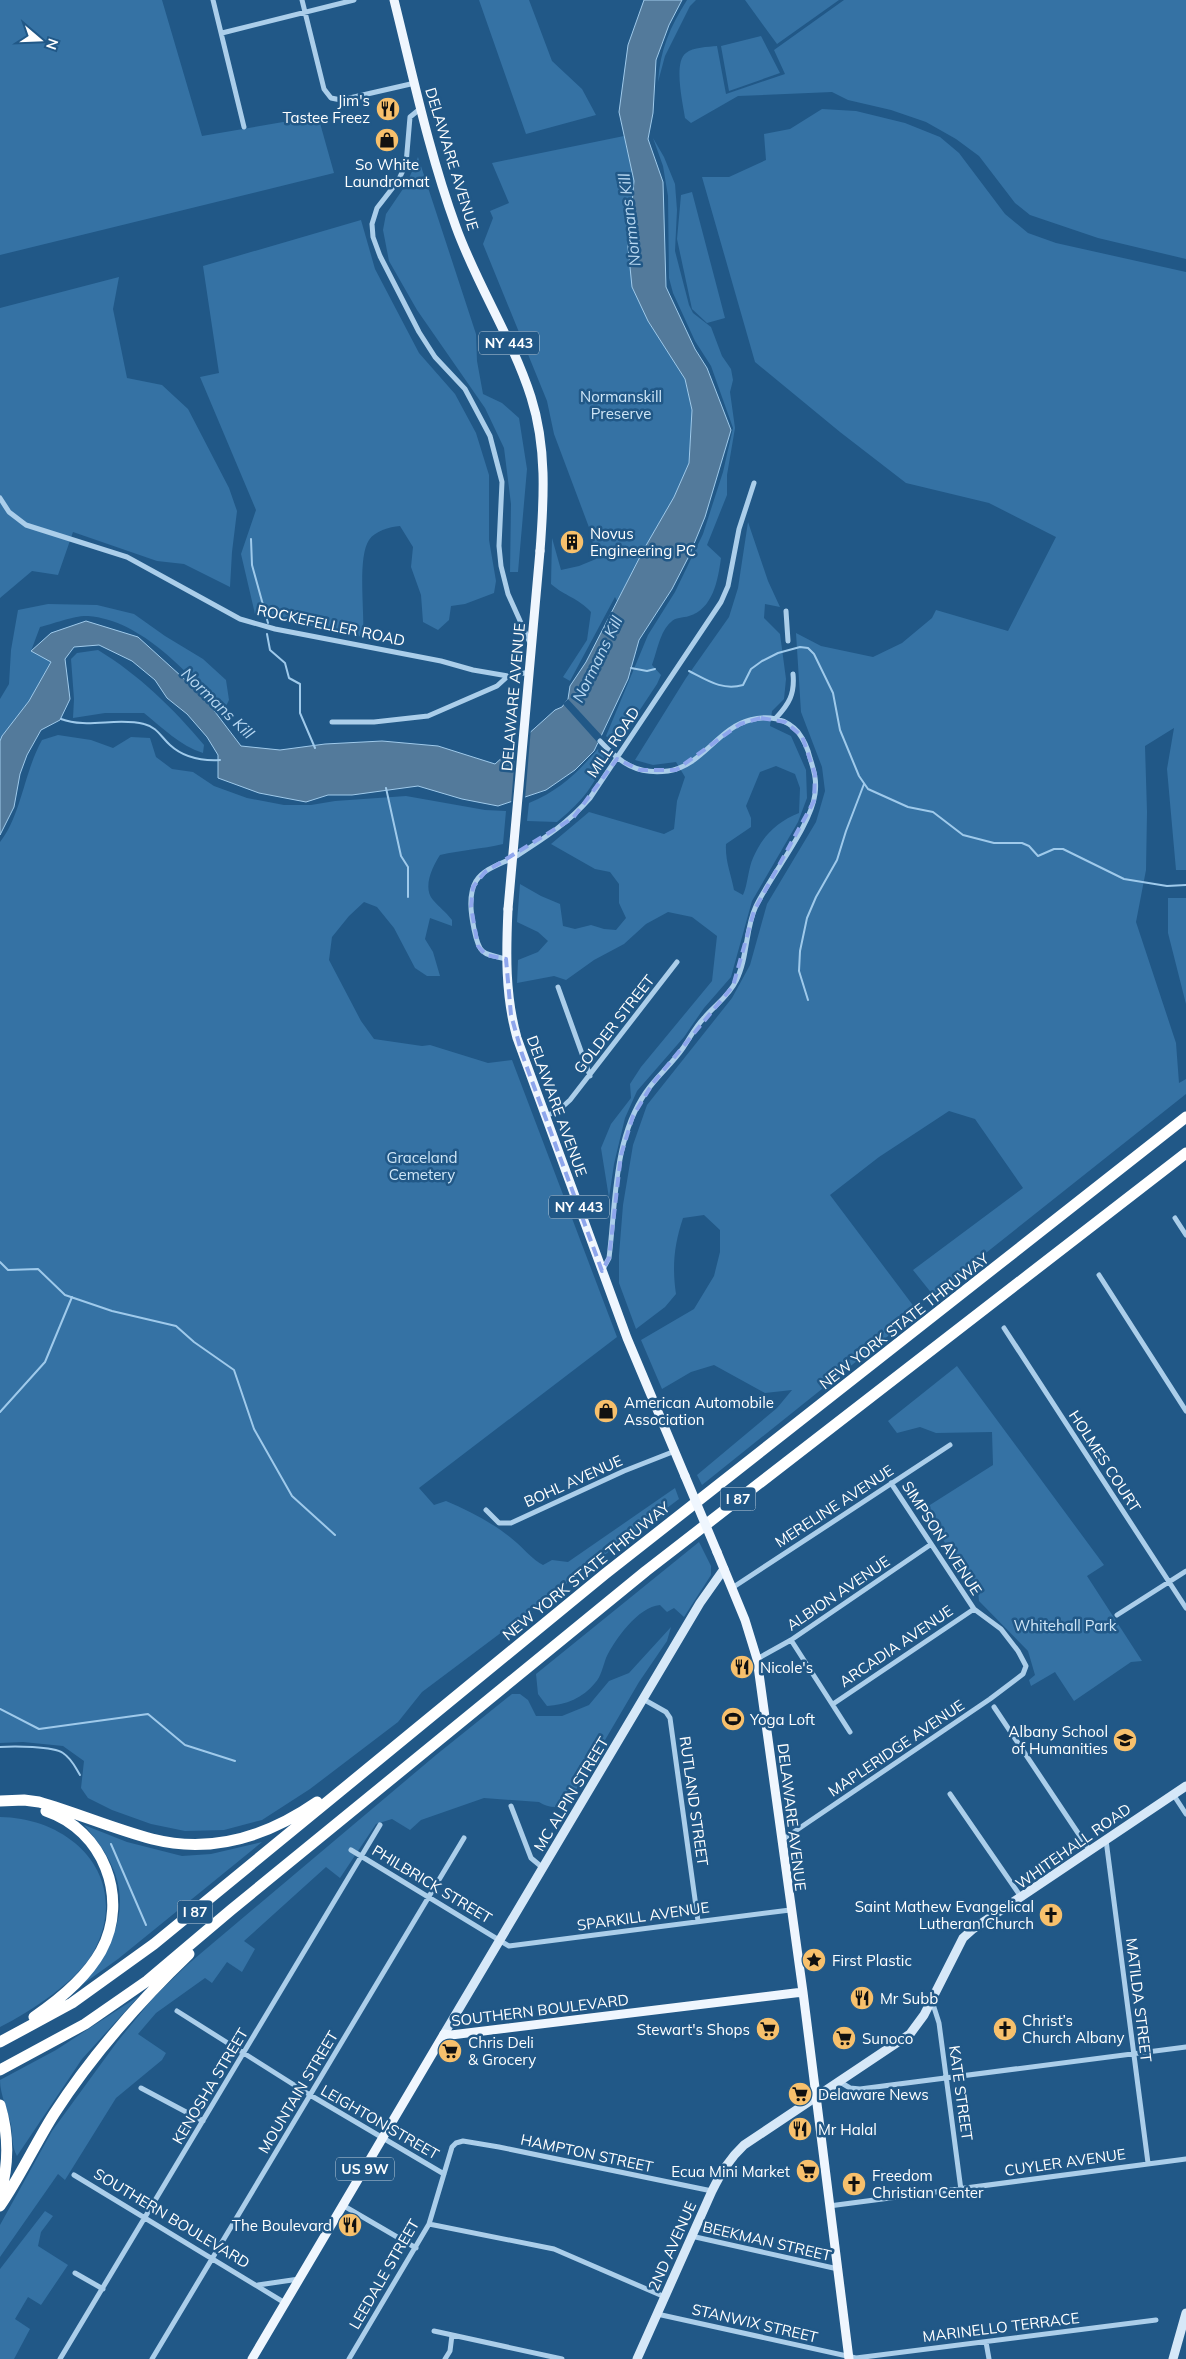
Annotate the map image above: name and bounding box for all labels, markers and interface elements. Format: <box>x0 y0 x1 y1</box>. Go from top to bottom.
north arrow <box>15 15 65 65</box>
text: N <box>42 36 63 52</box>
street label: DELAWARE AVENUE <box>421 85 483 233</box>
place label: Jim's Tastee Freez <box>283 91 370 127</box>
restaurant icon: Jim's Tastee Freez <box>375 96 401 122</box>
shop icon: So White Laundromat <box>374 127 400 153</box>
place label: So White Laundromat <box>345 155 429 191</box>
water label: Normans Kill <box>613 172 645 268</box>
road number: NY 443 <box>479 332 539 354</box>
park label: Normanskill Preserve <box>580 387 662 423</box>
place label: Novus Engineering PC <box>590 524 696 560</box>
building icon: Novus Engineering PC <box>559 529 585 555</box>
street label: ROCKEFELLER ROAD <box>255 600 407 650</box>
water label: Normans Kill <box>567 612 627 705</box>
street label: DELAWARE AVENUE <box>497 622 529 772</box>
water label: Normans Kill <box>177 663 259 743</box>
street label: MILL ROAD <box>582 703 644 781</box>
street label: GOLDER STREET <box>570 971 658 1077</box>
street label: DELAWARE AVENUE <box>523 1033 591 1179</box>
park label: Graceland Cemetery <box>386 1148 458 1184</box>
road number: NY 443 <box>549 1196 609 1218</box>
street label: NEW YORK STATE THRUWAY <box>815 1248 993 1393</box>
place label: American Automobile Association <box>624 1393 774 1429</box>
shop icon: American Automobile Association <box>593 1398 619 1424</box>
street label: HOLMES COURT <box>1065 1406 1145 1516</box>
street label: BOHL AVENUE <box>521 1451 625 1511</box>
street label: MERELINE AVENUE <box>771 1461 897 1551</box>
street label: SIMPSON AVENUE <box>898 1477 986 1599</box>
road number: I 87 <box>720 1488 756 1510</box>
street label: NEW YORK STATE THRUWAY <box>498 1497 674 1644</box>
street label: ALBION AVENUE <box>783 1551 893 1635</box>
street label: ARCADIA AVENUE <box>836 1601 957 1691</box>
park label: Whitehall Park <box>1014 1616 1117 1635</box>
restaurant icon: Nicole's <box>729 1654 755 1680</box>
place label: Nicole's <box>760 1658 813 1677</box>
street label: MAPLERIDGE AVENUE <box>824 1695 968 1801</box>
sports icon: Yoga Loft <box>720 1706 746 1732</box>
place label: Yoga Loft <box>749 1710 815 1729</box>
place label: Albany School of Humanities <box>1009 1722 1108 1758</box>
school or university icon: Albany School of Humanities <box>1112 1727 1138 1753</box>
street label: MC ALPIN STREET <box>529 1733 613 1855</box>
street label: RUTLAND STREET <box>675 1735 713 1867</box>
street label: DELAWARE AVENUE <box>774 1742 811 1892</box>
street label: WHITEHALL ROAD <box>1012 1799 1134 1893</box>
street label: PHILBRICK STREET <box>369 1841 495 1927</box>
street label: SPARKILL AVENUE <box>576 1897 711 1935</box>
place label: Saint Mathew Evangelical Lutheran Church <box>855 1897 1034 1933</box>
road number: I 87 <box>178 1900 212 1924</box>
church icon: Saint Mathew Evangelical Lutheran Church <box>1038 1902 1064 1928</box>
street label: MATILDA STREET <box>1122 1937 1156 2063</box>
place icon: First Plastic <box>801 1947 827 1973</box>
place label: First Plastic <box>832 1951 912 1970</box>
restaurant icon: Mr Subb <box>849 1985 875 2011</box>
place label: Mr Subb <box>880 1989 938 2008</box>
street label: SOUTHERN BOULEVARD <box>450 1990 630 2030</box>
place label: Christ’s Church Albany <box>1022 2011 1124 2047</box>
supermarket icon: Stewart's Shops <box>755 2016 781 2042</box>
church icon: Christ’s Church Albany <box>992 2016 1018 2042</box>
place label: Stewart's Shops <box>637 2020 750 2039</box>
street label: KENOSHA STREET <box>168 2025 252 2147</box>
supermarket icon: Sunoco <box>831 2025 857 2051</box>
street label: MOUNTAIN STREET <box>254 2027 342 2157</box>
place label: Sunoco <box>862 2029 913 2048</box>
place label: Chris Deli & Grocery <box>468 2033 536 2069</box>
supermarket icon: Chris Deli & Grocery <box>437 2038 463 2064</box>
street label: KATE STREET <box>945 2044 977 2142</box>
street label: LEIGHTON STREET <box>317 2080 443 2164</box>
supermarket icon: Delaware News <box>787 2081 813 2107</box>
place label: Delaware News <box>818 2085 929 2104</box>
restaurant icon: Mr Halal <box>787 2116 813 2142</box>
place label: Mr Halal <box>818 2120 877 2139</box>
street label: HAMPTON STREET <box>519 2130 655 2176</box>
street label: CUYLER AVENUE <box>1003 2144 1127 2180</box>
road number: US 9W <box>336 2158 394 2180</box>
supermarket icon: Ecua Mini Market <box>795 2158 821 2184</box>
place label: Ecua Mini Market <box>671 2162 790 2181</box>
street label: SOUTHERN BOULEVARD <box>91 2164 253 2272</box>
place label: Freedom Christian Center <box>872 2166 984 2202</box>
church icon: Freedom Christian Center <box>841 2171 867 2197</box>
street label: 2ND AVENUE <box>644 2198 700 2294</box>
restaurant icon: The Boulevard <box>337 2212 363 2238</box>
place label: The Boulevard <box>232 2216 332 2235</box>
street label: LEEDALE STREET <box>345 2216 423 2332</box>
street label: BEEKMAN STREET <box>701 2217 833 2265</box>
street label: STANWIX STREET <box>690 2299 820 2347</box>
street label: MARINELLO TERRACE <box>921 2308 1081 2346</box>

